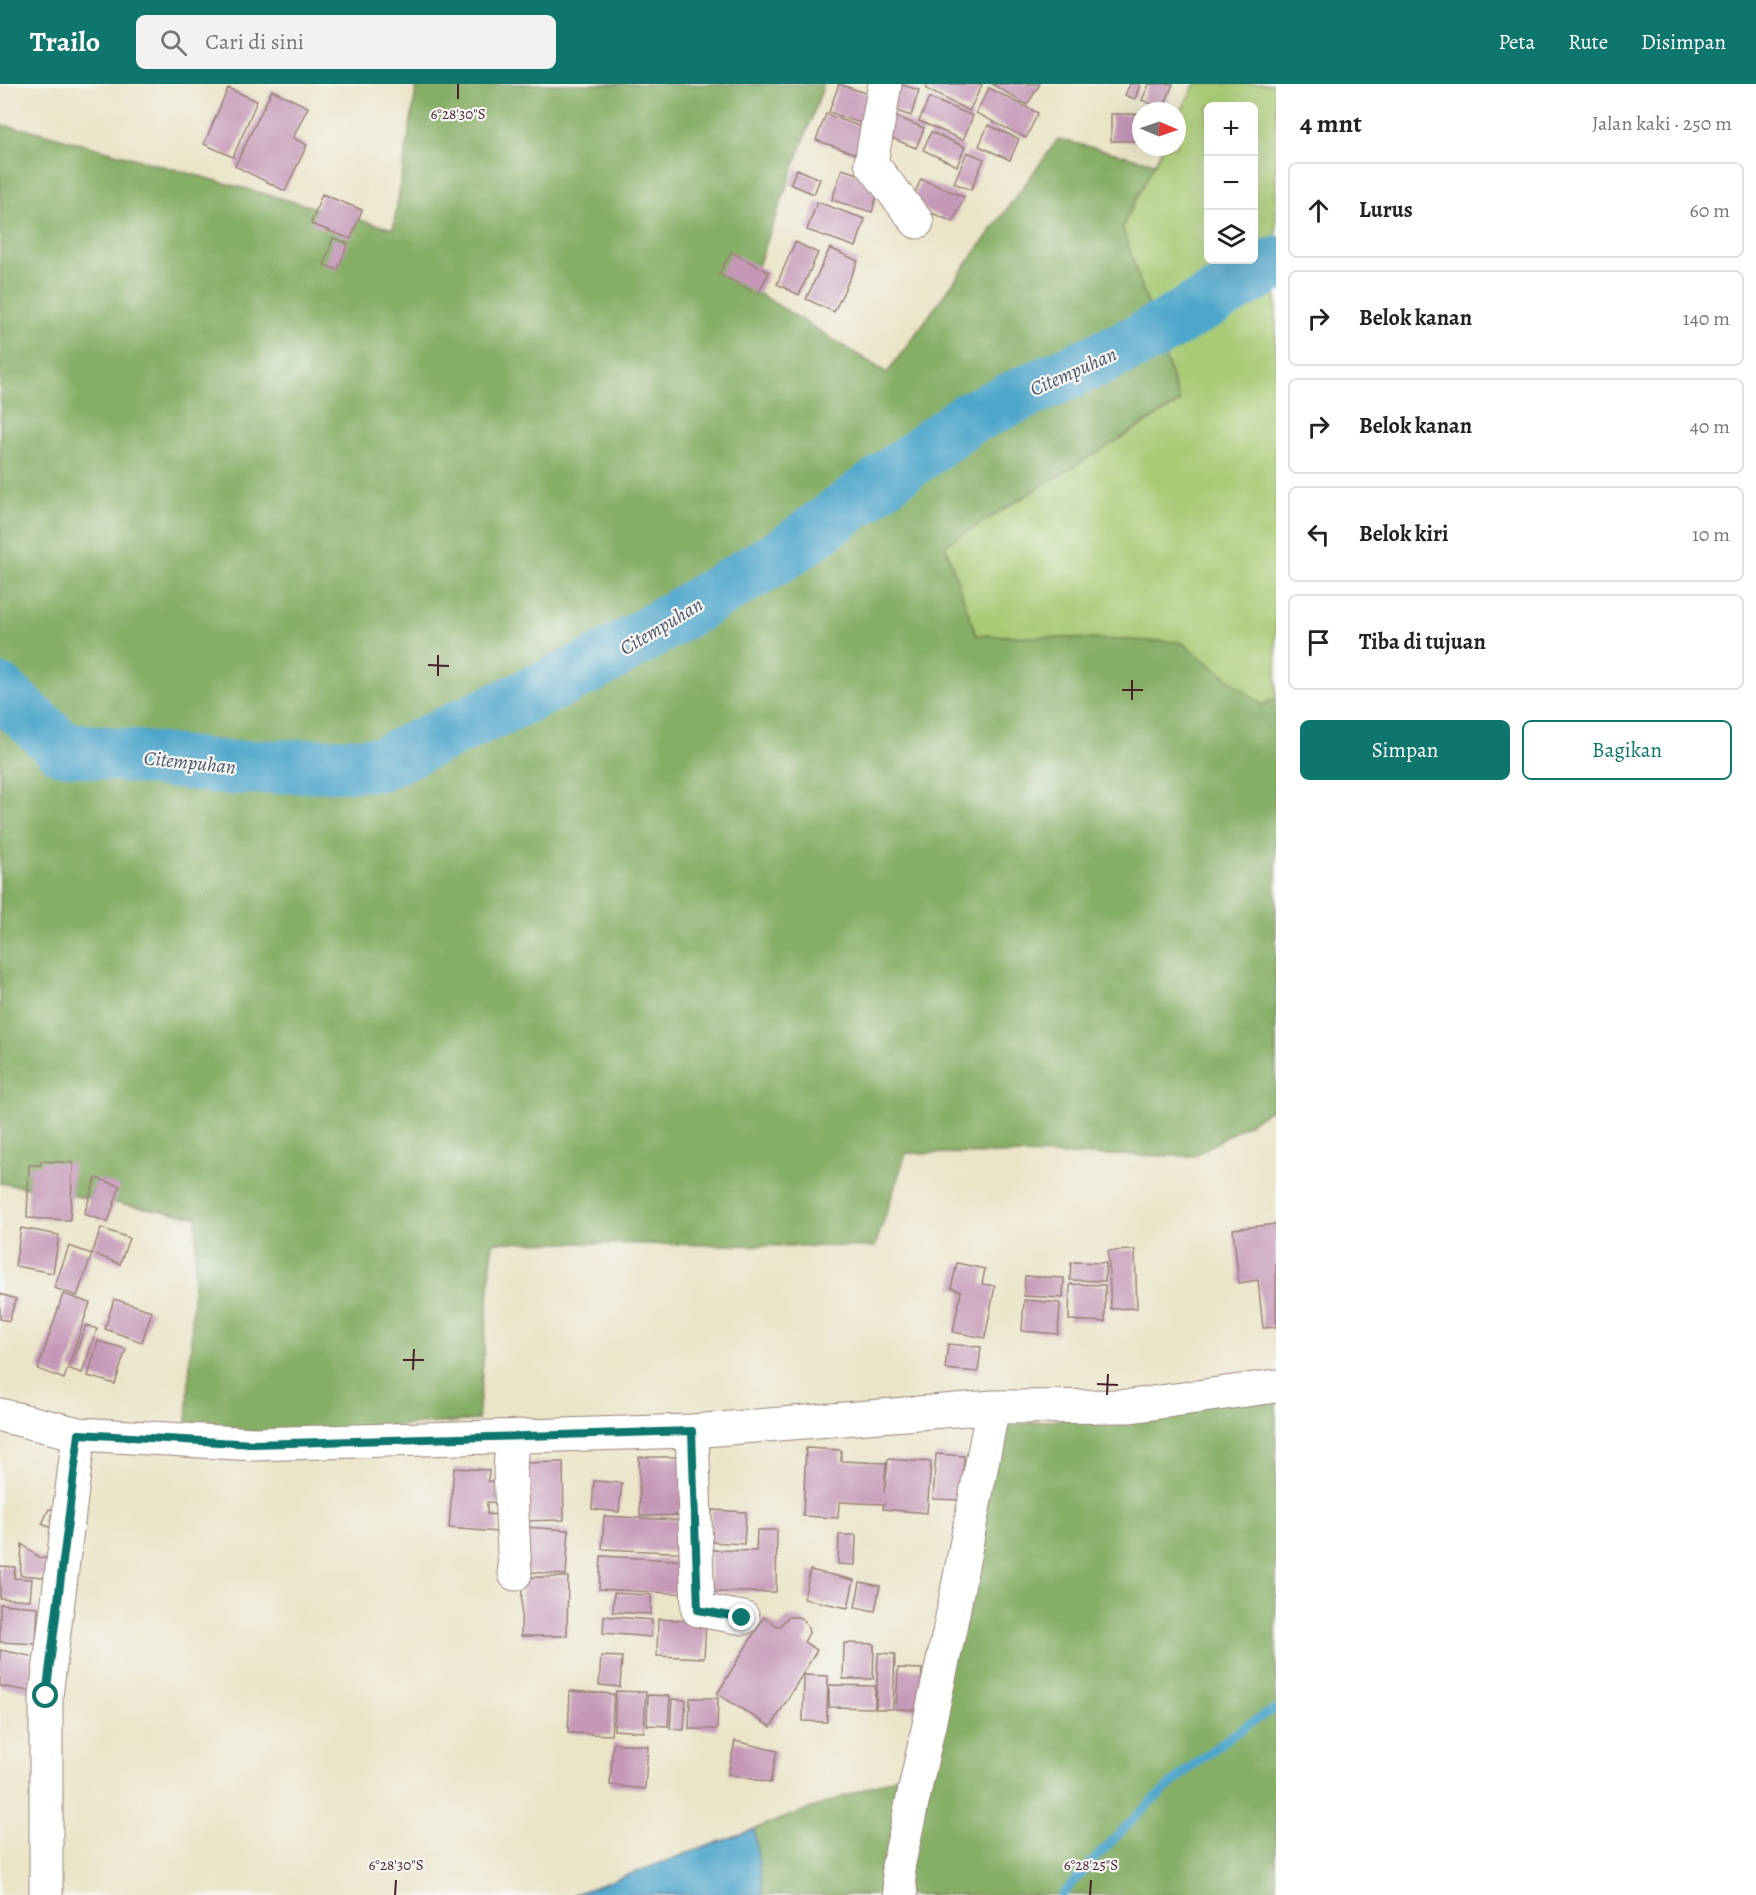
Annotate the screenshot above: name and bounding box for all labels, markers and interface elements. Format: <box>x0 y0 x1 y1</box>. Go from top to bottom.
search box <box>136 15 556 69</box>
text: Trailo <box>30 23 100 61</box>
icon: search <box>157 26 190 59</box>
text: Cari di sini <box>205 27 304 57</box>
text: Peta <box>1498 28 1535 56</box>
text: Rute <box>1568 28 1608 56</box>
text: Disimpan <box>1641 28 1726 56</box>
north arrow <box>1132 102 1186 156</box>
map controls <box>1204 102 1258 264</box>
button: + <box>1204 102 1258 156</box>
text: 6°28'30"S <box>430 104 486 124</box>
text: 4 mnt <box>1300 106 1362 141</box>
text: Jalan kaki · 250 m <box>1592 110 1732 137</box>
button: − <box>1204 156 1258 210</box>
icon: ahead <box>1302 194 1335 227</box>
text: Lurus <box>1359 195 1413 225</box>
text: 60 m <box>1690 197 1730 224</box>
button: layers <box>1204 210 1258 264</box>
icon: right <box>1302 302 1335 335</box>
text: Belok kanan <box>1359 303 1472 333</box>
text: 140 m <box>1683 305 1730 332</box>
water label: Citempuhan <box>1026 340 1121 403</box>
icon: right <box>1302 410 1335 443</box>
text: Belok kanan <box>1359 411 1472 441</box>
text: 40 m <box>1690 413 1730 440</box>
icon: left <box>1302 518 1335 551</box>
text: Belok kiri <box>1359 519 1448 549</box>
text: 10 m <box>1692 521 1730 548</box>
water label: Citempuhan <box>615 591 708 662</box>
icon: arrive <box>1302 626 1335 659</box>
text: Tiba di tujuan <box>1359 627 1486 657</box>
button: Simpan <box>1300 720 1510 780</box>
button: Bagikan <box>1522 720 1732 780</box>
water label: Citempuhan <box>143 744 237 781</box>
route end <box>728 1604 754 1630</box>
route start <box>32 1682 58 1708</box>
text: 6°28'30"S <box>368 1855 424 1875</box>
text: 6°28'25"S <box>1064 1855 1118 1875</box>

